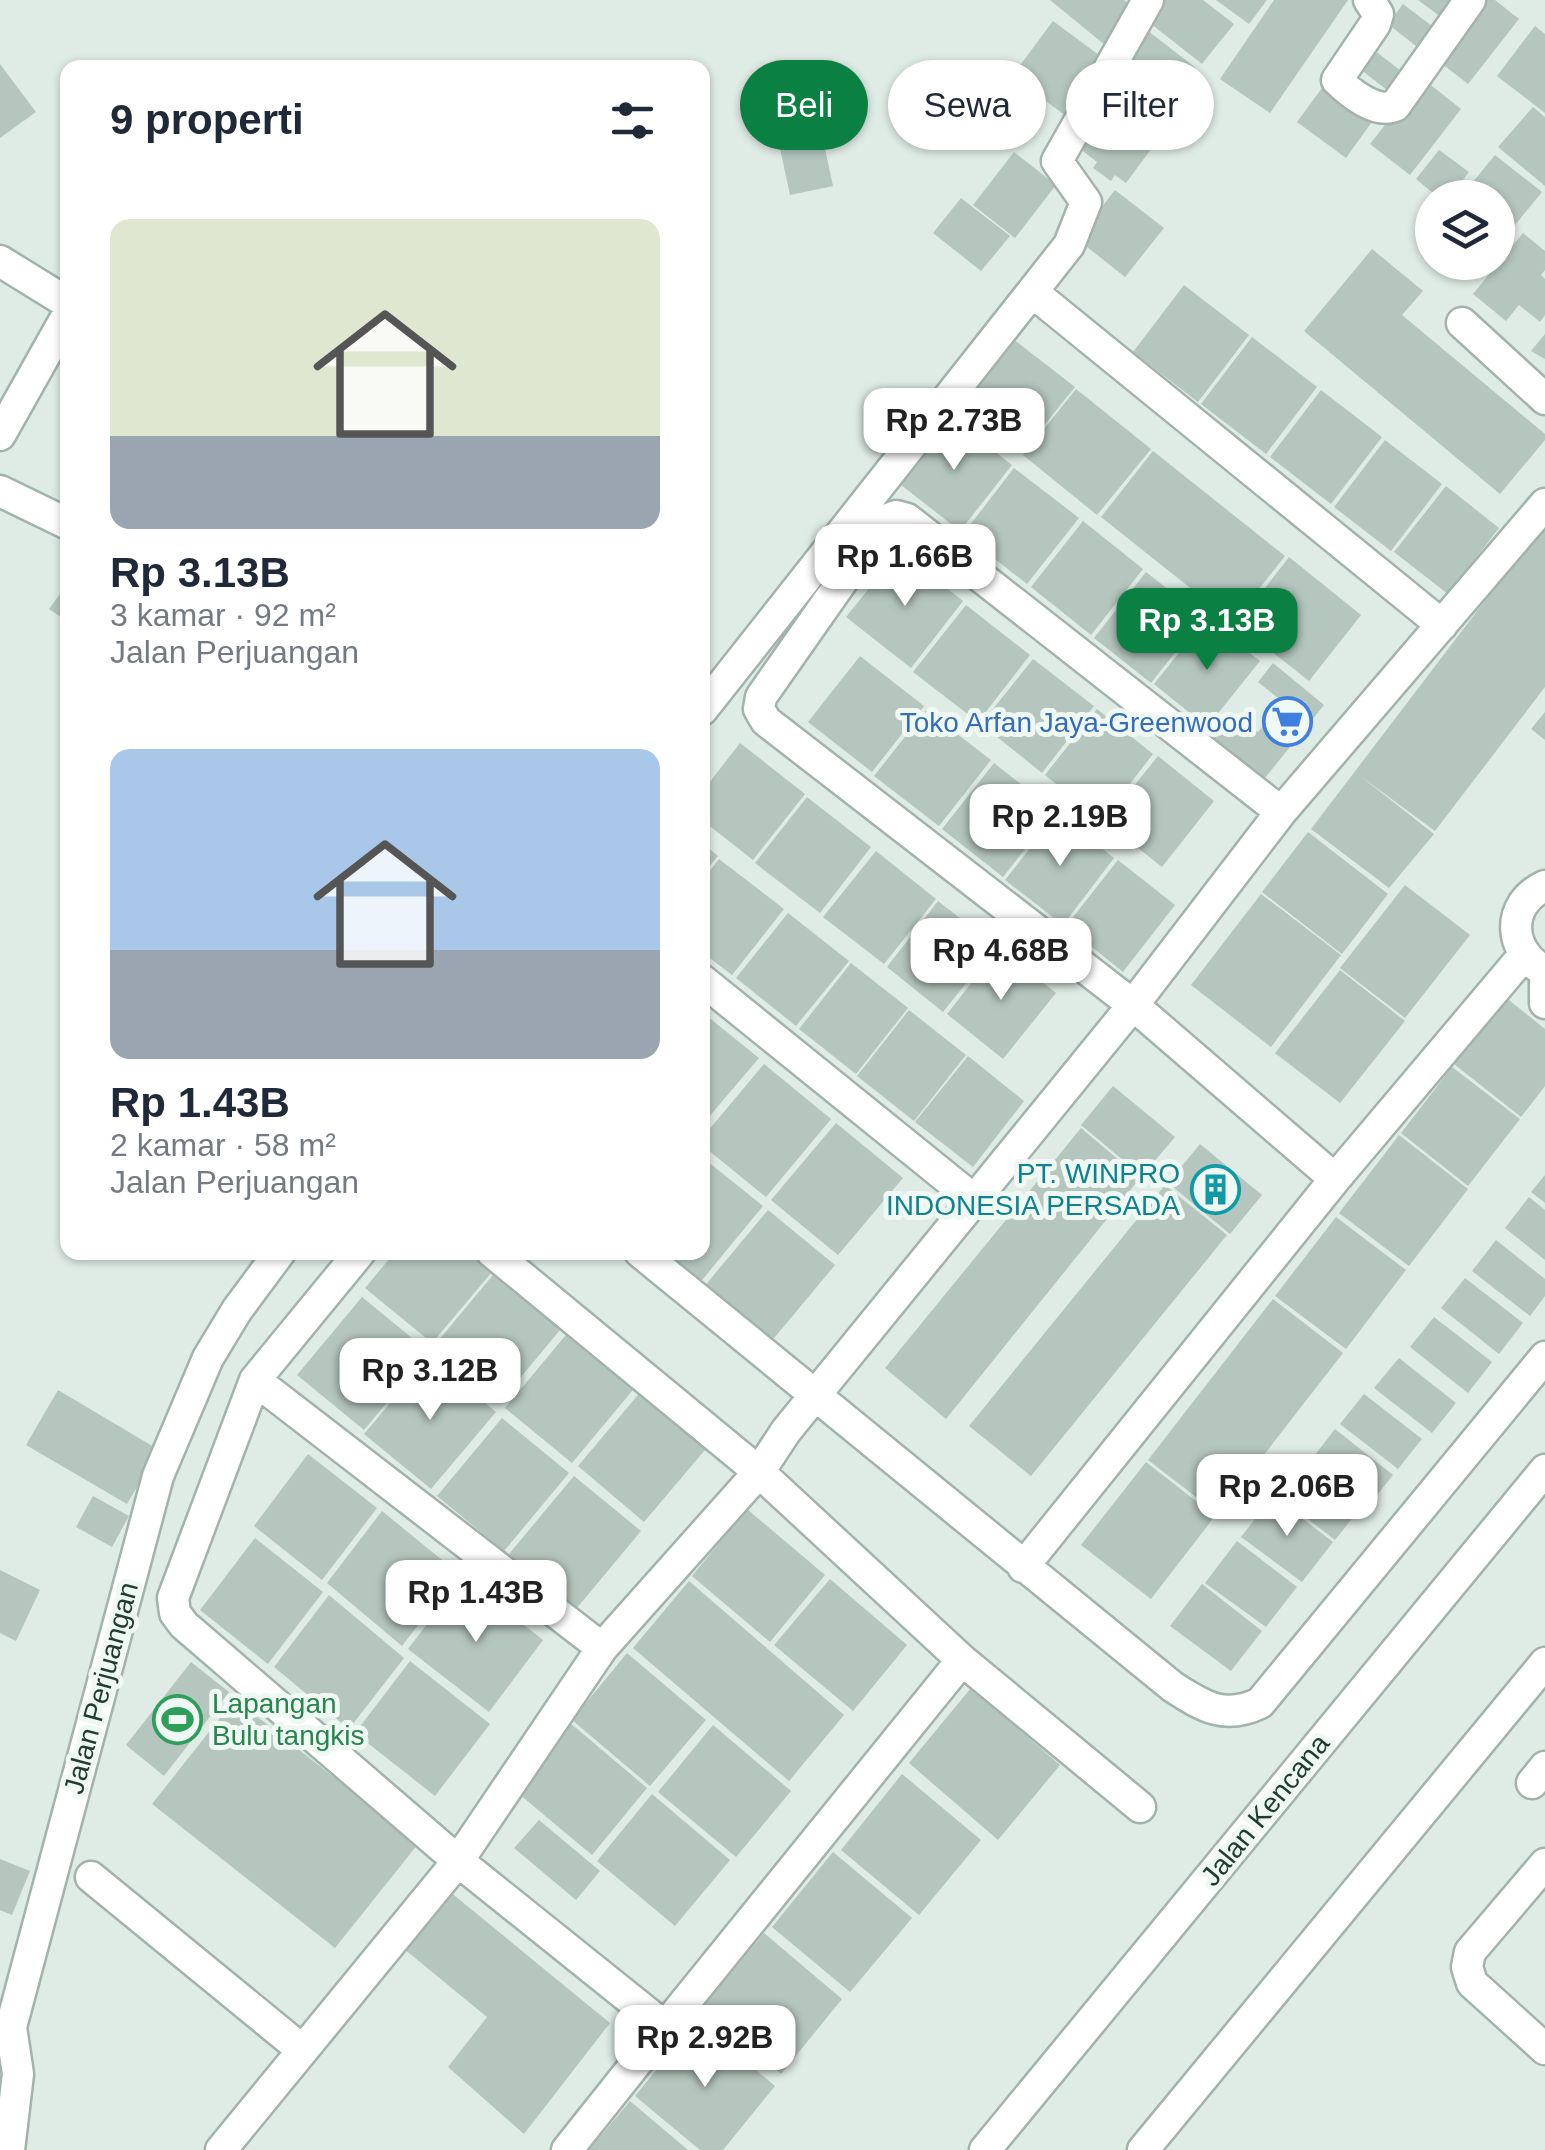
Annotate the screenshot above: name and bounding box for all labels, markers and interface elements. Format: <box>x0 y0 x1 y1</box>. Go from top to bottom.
chip: Beli <box>740 60 868 150</box>
chip: Sewa <box>888 60 1046 150</box>
chip: Filter <box>1066 60 1214 150</box>
icon: filters <box>605 93 660 148</box>
text: 9 properti <box>110 96 304 143</box>
map controls <box>1415 180 1515 280</box>
button: layers <box>1415 180 1515 280</box>
icon: home <box>295 284 475 464</box>
pin: Rp 2.73B <box>851 388 1057 473</box>
text: Rp 2.73B <box>886 402 1022 438</box>
pin: Rp 1.66B <box>802 524 1008 609</box>
text: Rp 1.66B <box>837 538 973 574</box>
text: Rp 3.13B <box>110 549 290 596</box>
pin: Rp 3.13B <box>1104 588 1310 673</box>
text: 3 kamar · 92 m² <box>110 597 336 633</box>
text: Rp 3.13B <box>1139 602 1275 638</box>
text: Jalan Perjuangan <box>110 634 359 670</box>
supermarket icon: Toko Arfan Jaya-Greenwood <box>1262 696 1314 748</box>
place label: Toko Arfan Jaya-Greenwood <box>900 707 1253 738</box>
pin: Rp 2.19B <box>957 784 1163 869</box>
text: Rp 2.19B <box>992 798 1128 834</box>
icon: home <box>295 814 475 994</box>
pin: Rp 4.68B <box>898 918 1104 1003</box>
text: Rp 4.68B <box>933 932 1069 968</box>
text: Rp 1.43B <box>110 1079 290 1126</box>
text: 2 kamar · 58 m² <box>110 1127 336 1163</box>
place label: PT. WINPRO INDONESIA PERSADA <box>886 1158 1180 1221</box>
building icon: PT. WINPRO INDONESIA PERSADA <box>1189 1163 1241 1215</box>
text: Jalan Perjuangan <box>110 1164 359 1200</box>
pin: Rp 3.12B <box>327 1338 533 1423</box>
text: Rp 3.12B <box>362 1352 498 1388</box>
pin: Rp 2.06B <box>1184 1454 1390 1539</box>
text: Rp 2.06B <box>1219 1468 1355 1504</box>
pin: Rp 1.43B <box>373 1560 579 1645</box>
text: Rp 1.43B <box>408 1574 544 1610</box>
street label: Jalan Perjuangan <box>58 1579 144 1797</box>
place label: Lapangan Bulu tangkis <box>212 1688 365 1751</box>
sports icon: Lapangan Bulu tangkis <box>151 1693 203 1745</box>
street label: Jalan Kencana <box>1195 1728 1336 1892</box>
pin: Rp 2.92B <box>602 2005 808 2090</box>
text: Rp 2.92B <box>637 2019 773 2055</box>

